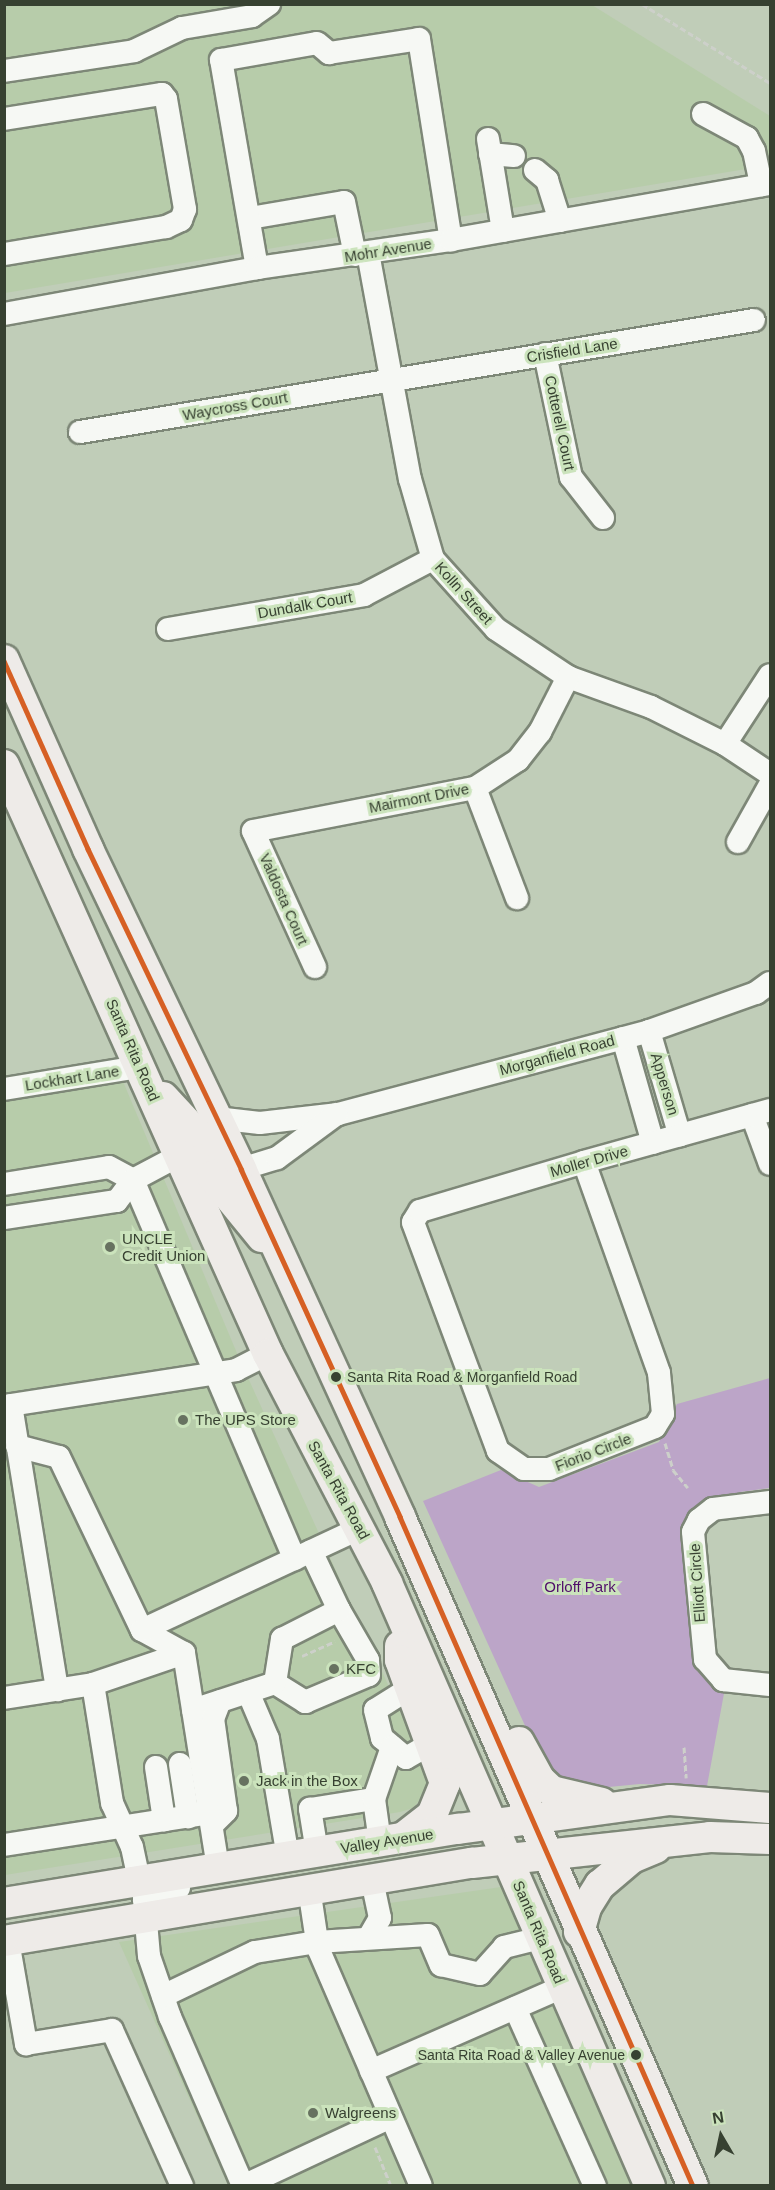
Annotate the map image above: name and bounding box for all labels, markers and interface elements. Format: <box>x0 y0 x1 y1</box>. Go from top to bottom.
street label: Mohr Avenue <box>343 234 433 266</box>
street label: Crisfield Lane <box>525 334 619 366</box>
street label: Cotterell Court <box>541 374 579 472</box>
street label: Waycross Court <box>181 388 289 424</box>
street label: Kolln Street <box>431 558 497 628</box>
street label: Dundalk Court <box>256 588 354 622</box>
street label: Mairmont Drive <box>367 779 471 817</box>
street label: Valdosta Court <box>256 851 312 947</box>
street label: Santa Rita Road <box>102 996 164 1104</box>
street label: Morganfield Road <box>497 1031 617 1079</box>
street label: Apperson <box>647 1051 683 1117</box>
street label: Lockhart Lane <box>24 1062 120 1094</box>
street label: Moller Drive <box>548 1141 630 1181</box>
place label: UNCLE Credit Union <box>122 1229 205 1264</box>
marker: UNCLE Credit Union <box>103 1240 117 1254</box>
place label: Santa Rita Road & Morganfield Road <box>347 1369 577 1385</box>
marker: Santa Rita Road & Morganfield Road <box>330 1371 342 1383</box>
place label: The UPS Store <box>195 1411 296 1429</box>
marker: The UPS Store <box>176 1413 190 1427</box>
street label: Fiorio Circle <box>552 1429 634 1475</box>
street label: Santa Rita Road <box>304 1438 374 1542</box>
street label: Elliott Circle <box>685 1543 709 1623</box>
park label: Orloff Park <box>544 1578 616 1596</box>
place label: KFC <box>346 1660 376 1678</box>
marker: KFC <box>327 1662 341 1676</box>
place label: Jack in the Box <box>256 1772 358 1790</box>
marker: Jack in the Box <box>237 1774 251 1788</box>
street label: Valley Avenue <box>339 1825 435 1857</box>
street label: Santa Rita Road <box>509 1878 569 1986</box>
place label: Santa Rita Road & Valley Avenue <box>417 2047 625 2063</box>
marker: Santa Rita Road & Valley Avenue <box>630 2049 642 2061</box>
place label: Walgreens <box>325 2104 396 2122</box>
marker: Walgreens <box>306 2106 320 2120</box>
north arrow <box>691 2106 751 2166</box>
text: N <box>711 2108 725 2127</box>

